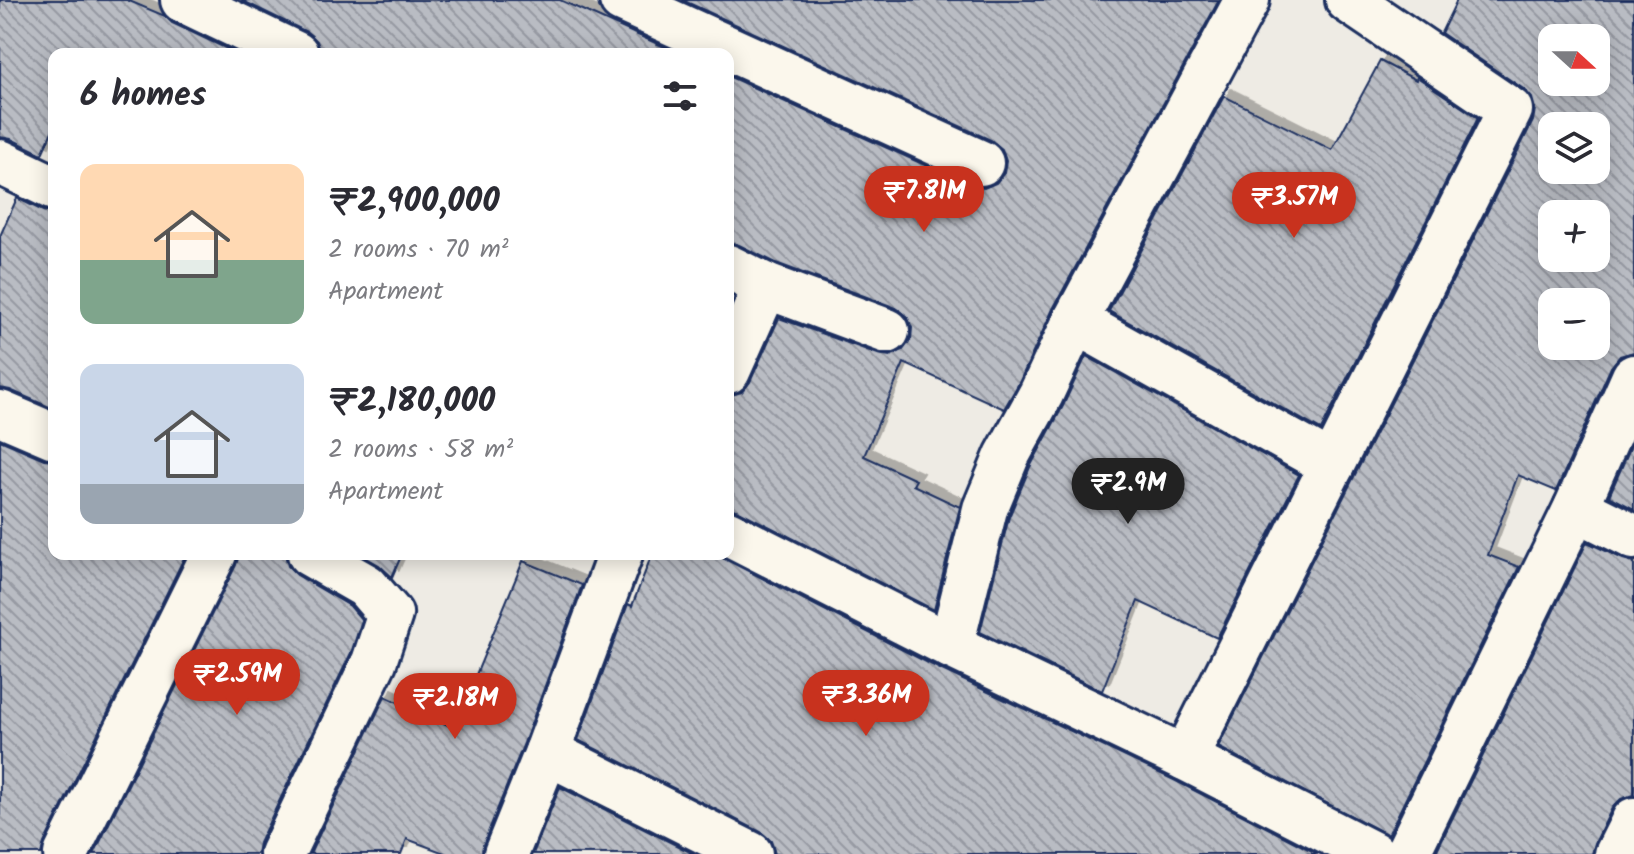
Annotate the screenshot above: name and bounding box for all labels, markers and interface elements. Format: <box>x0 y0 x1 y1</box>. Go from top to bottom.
north arrow <box>1538 24 1610 96</box>
map controls <box>1538 24 1610 360</box>
text: 6 homes <box>80 69 206 123</box>
icon: filters <box>658 74 702 118</box>
button: layers <box>1538 112 1610 184</box>
pin: ₹7.81M <box>859 166 989 234</box>
text: ₹7.81M <box>882 171 966 213</box>
pin: ₹3.57M <box>1229 172 1359 240</box>
text: ₹2,900,000 <box>328 175 500 229</box>
text: ₹3.57M <box>1250 177 1338 219</box>
icon: home <box>144 196 240 292</box>
button: + <box>1538 200 1610 272</box>
text: 2 rooms · 70 m² <box>328 229 509 271</box>
text: Apartment <box>328 271 443 313</box>
button: − <box>1538 288 1610 360</box>
text: ₹2,180,000 <box>328 375 495 429</box>
icon: home <box>144 396 240 492</box>
text: 2 rooms · 58 m² <box>328 429 513 471</box>
pin: ₹2.9M <box>1072 458 1184 526</box>
text: ₹2.9M <box>1090 463 1166 505</box>
text: Apartment <box>328 471 443 513</box>
pin: ₹2.59M <box>172 649 302 717</box>
text: ₹2.59M <box>192 654 282 696</box>
pin: ₹3.36M <box>801 670 931 738</box>
pin: ₹2.18M <box>390 673 520 741</box>
text: ₹3.36M <box>821 675 911 717</box>
text: ₹2.18M <box>412 678 498 720</box>

